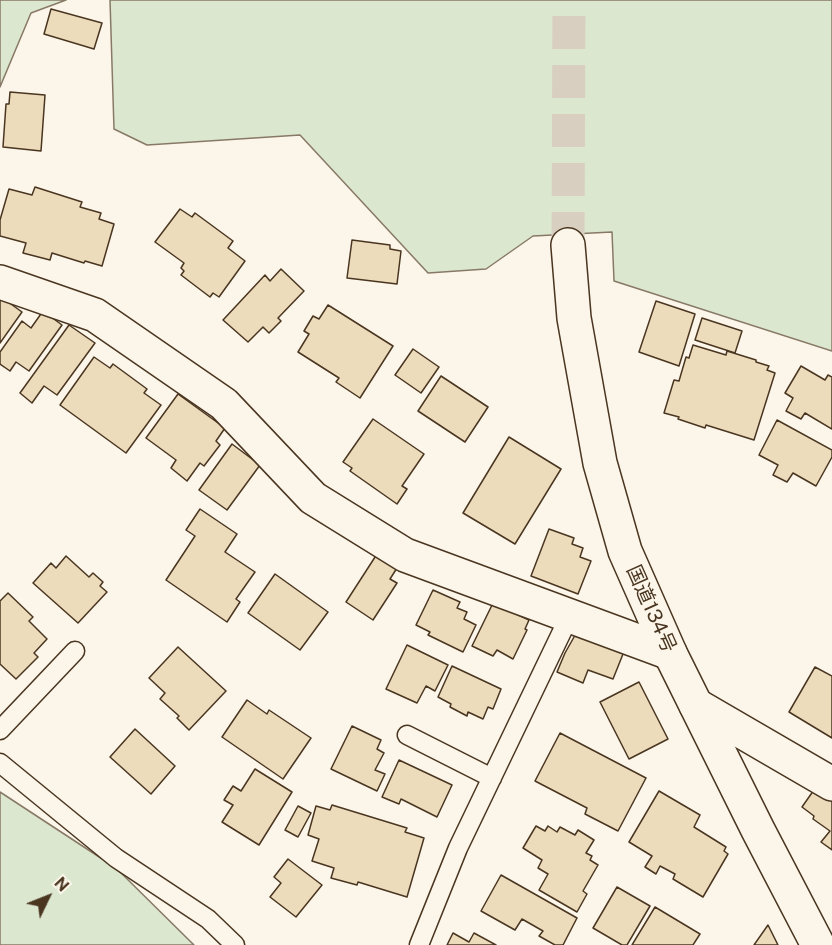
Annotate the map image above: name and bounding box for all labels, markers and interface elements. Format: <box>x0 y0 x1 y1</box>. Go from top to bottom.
street label: 国道134号 <box>621 562 681 656</box>
north arrow <box>18 867 78 927</box>
text: N <box>50 873 73 895</box>

